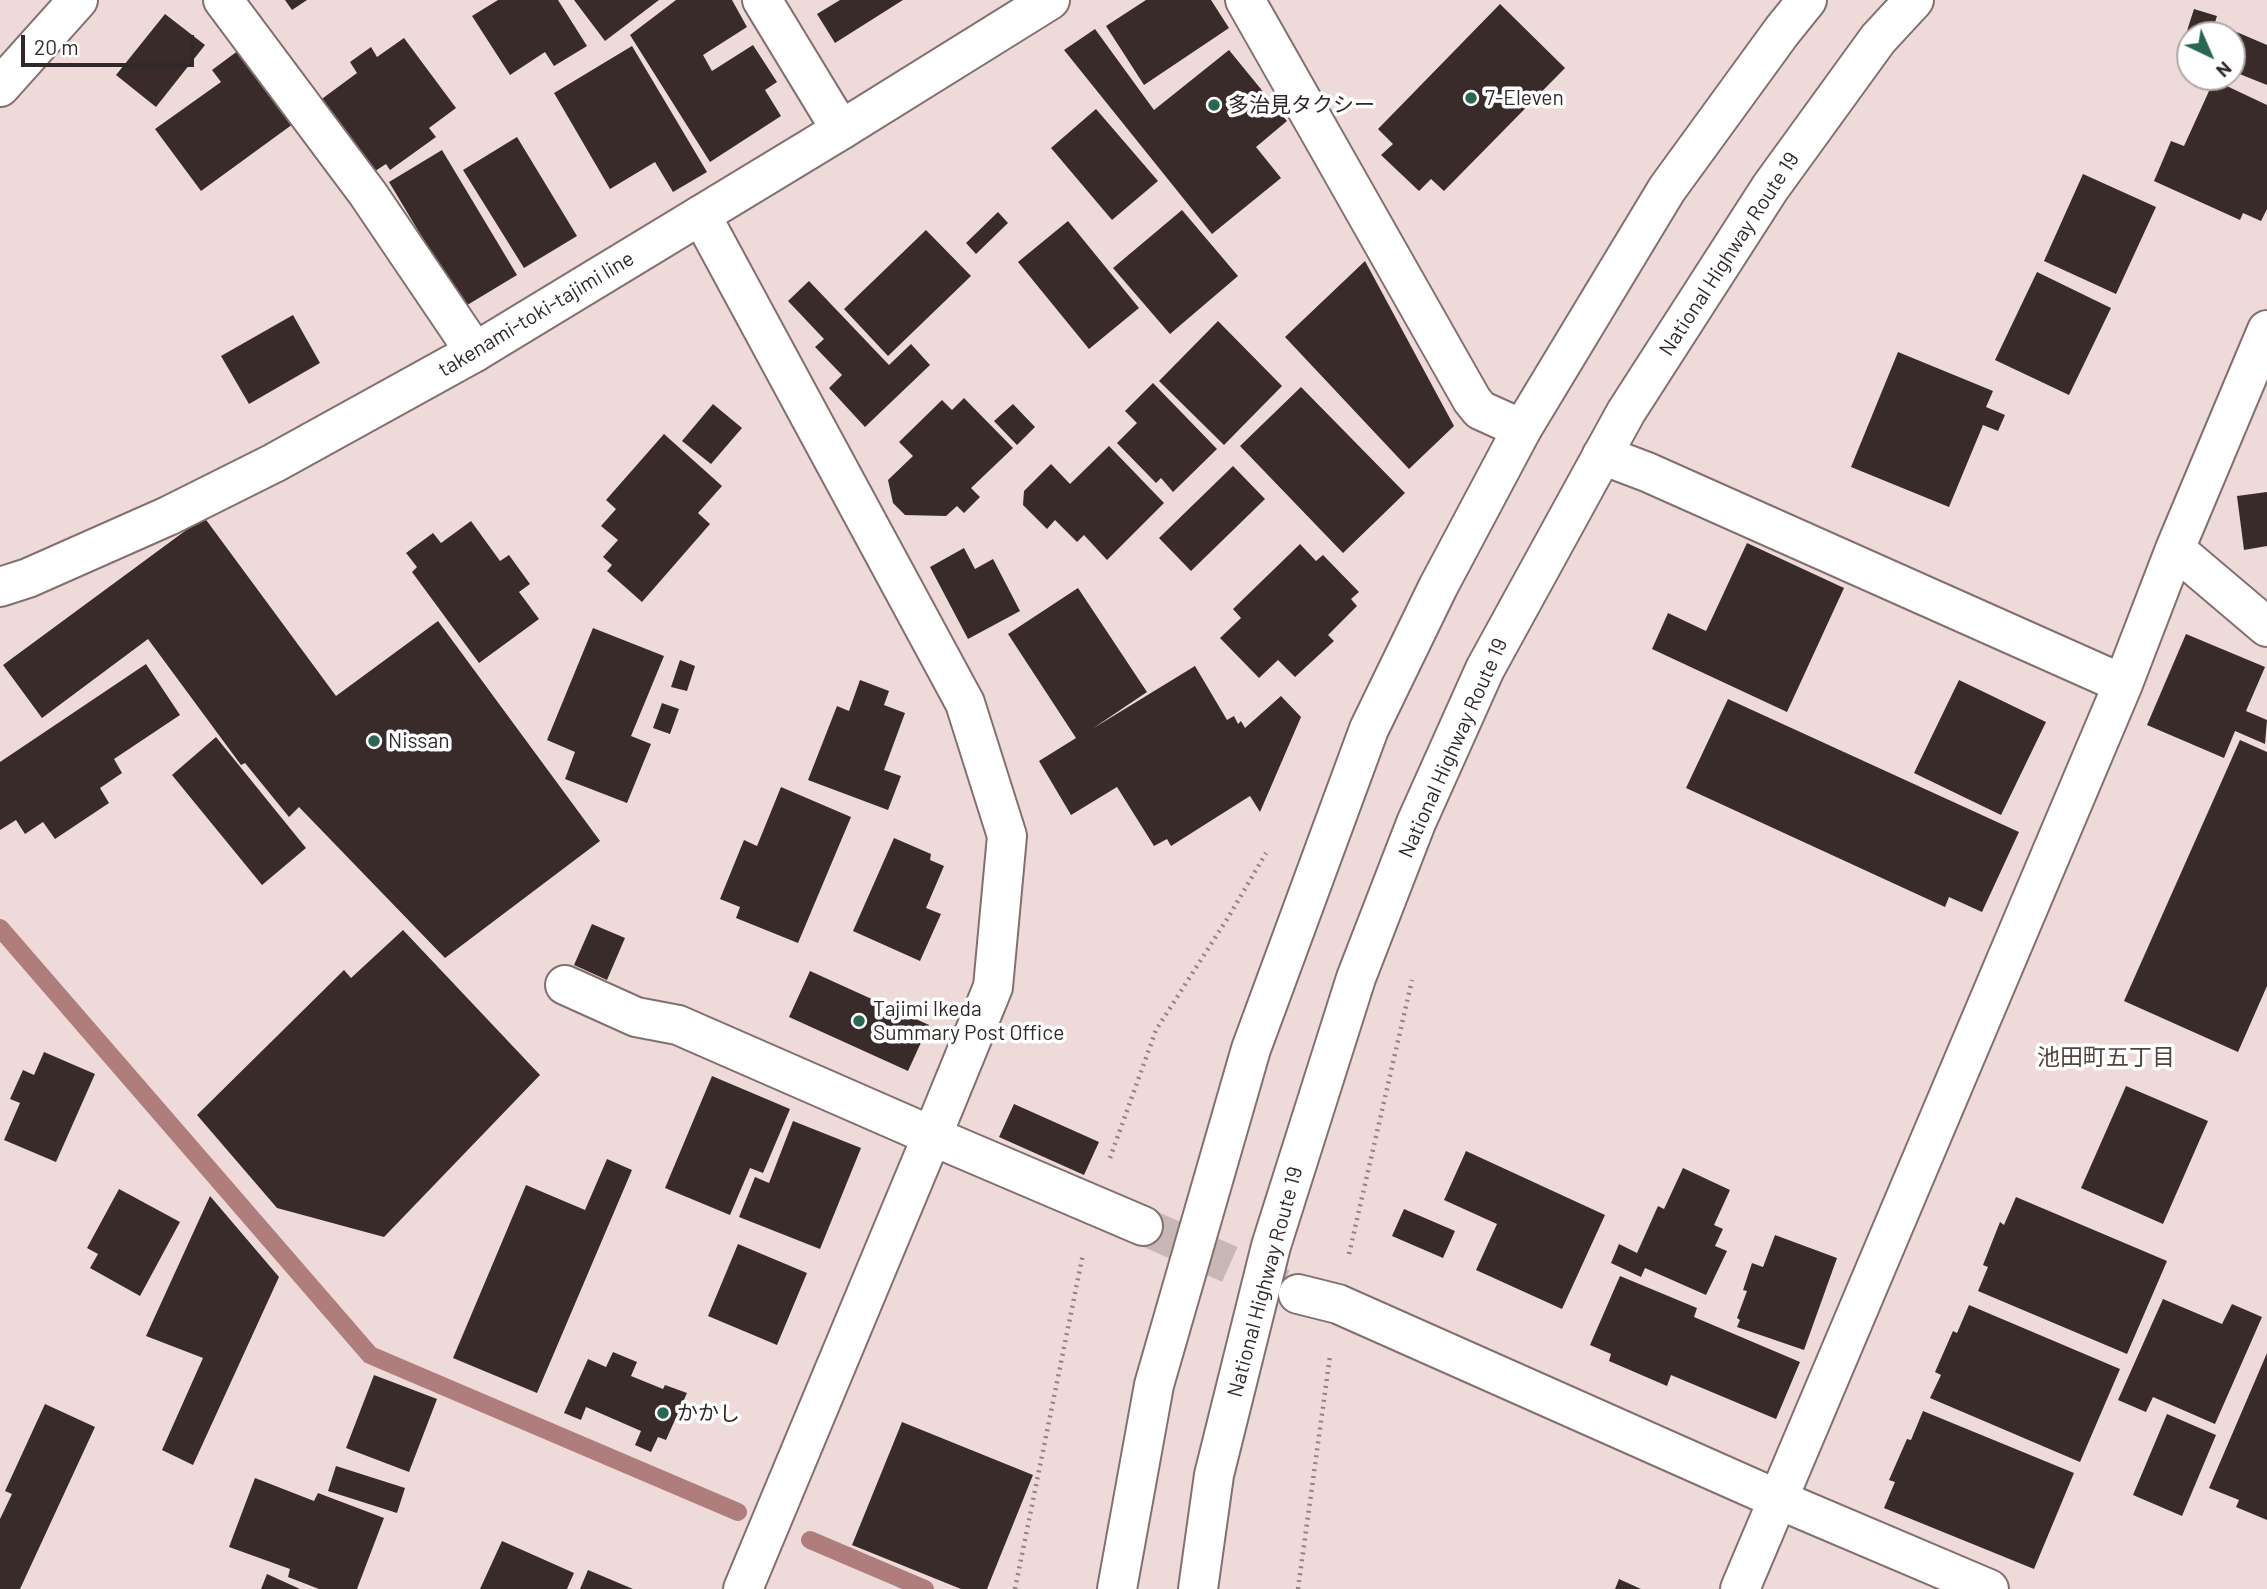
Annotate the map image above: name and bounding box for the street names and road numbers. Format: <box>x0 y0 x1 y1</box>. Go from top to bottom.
street label: National Highway Route 19 <box>1654 147 1804 361</box>
street label: takenami-toki-tajimi line <box>434 246 638 382</box>
street label: National Highway Route 19 <box>1393 634 1513 862</box>
street label: National Highway Route 19 <box>1222 1164 1308 1400</box>

